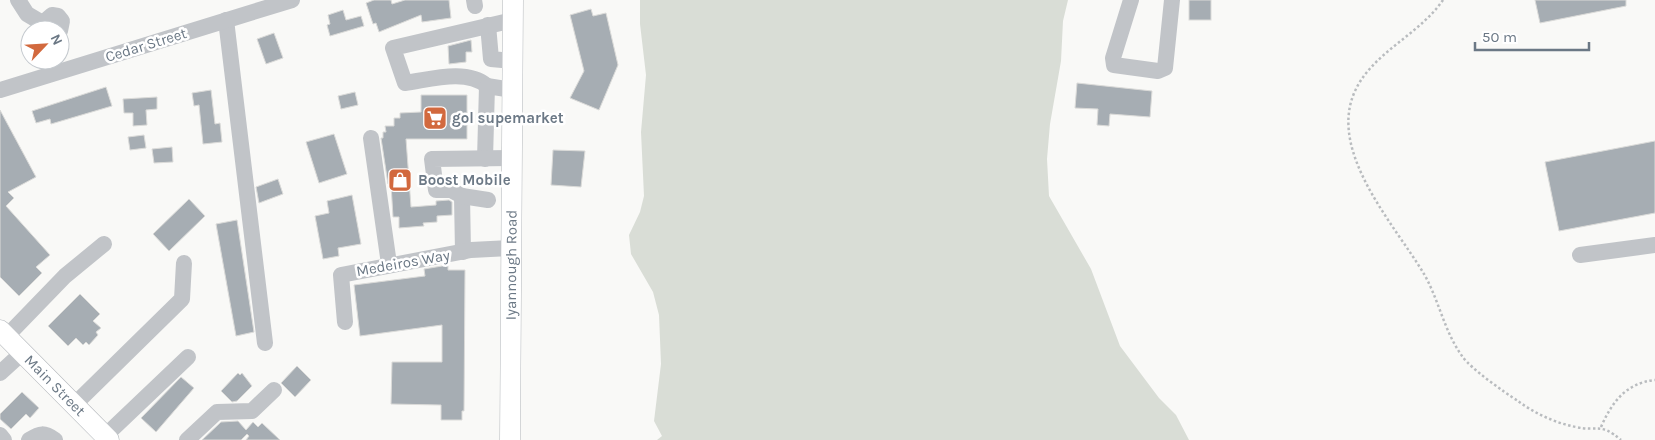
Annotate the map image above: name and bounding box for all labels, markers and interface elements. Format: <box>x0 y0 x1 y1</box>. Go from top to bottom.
north arrow <box>20 20 70 70</box>
scale bar <box>1475 20 1589 52</box>
street label: Cedar Street <box>103 24 189 66</box>
text: 50 m <box>1482 28 1517 46</box>
text: N <box>47 32 66 48</box>
supermarket icon: gol supemarket <box>422 105 448 131</box>
place label: gol supemarket <box>452 109 564 127</box>
shop icon: Boost Mobile <box>387 167 413 193</box>
place label: Boost Mobile <box>418 171 511 189</box>
street label: Iyannough Road <box>502 210 521 320</box>
street label: Medeiros Way <box>355 246 451 280</box>
street label: Main Street <box>21 351 89 420</box>

